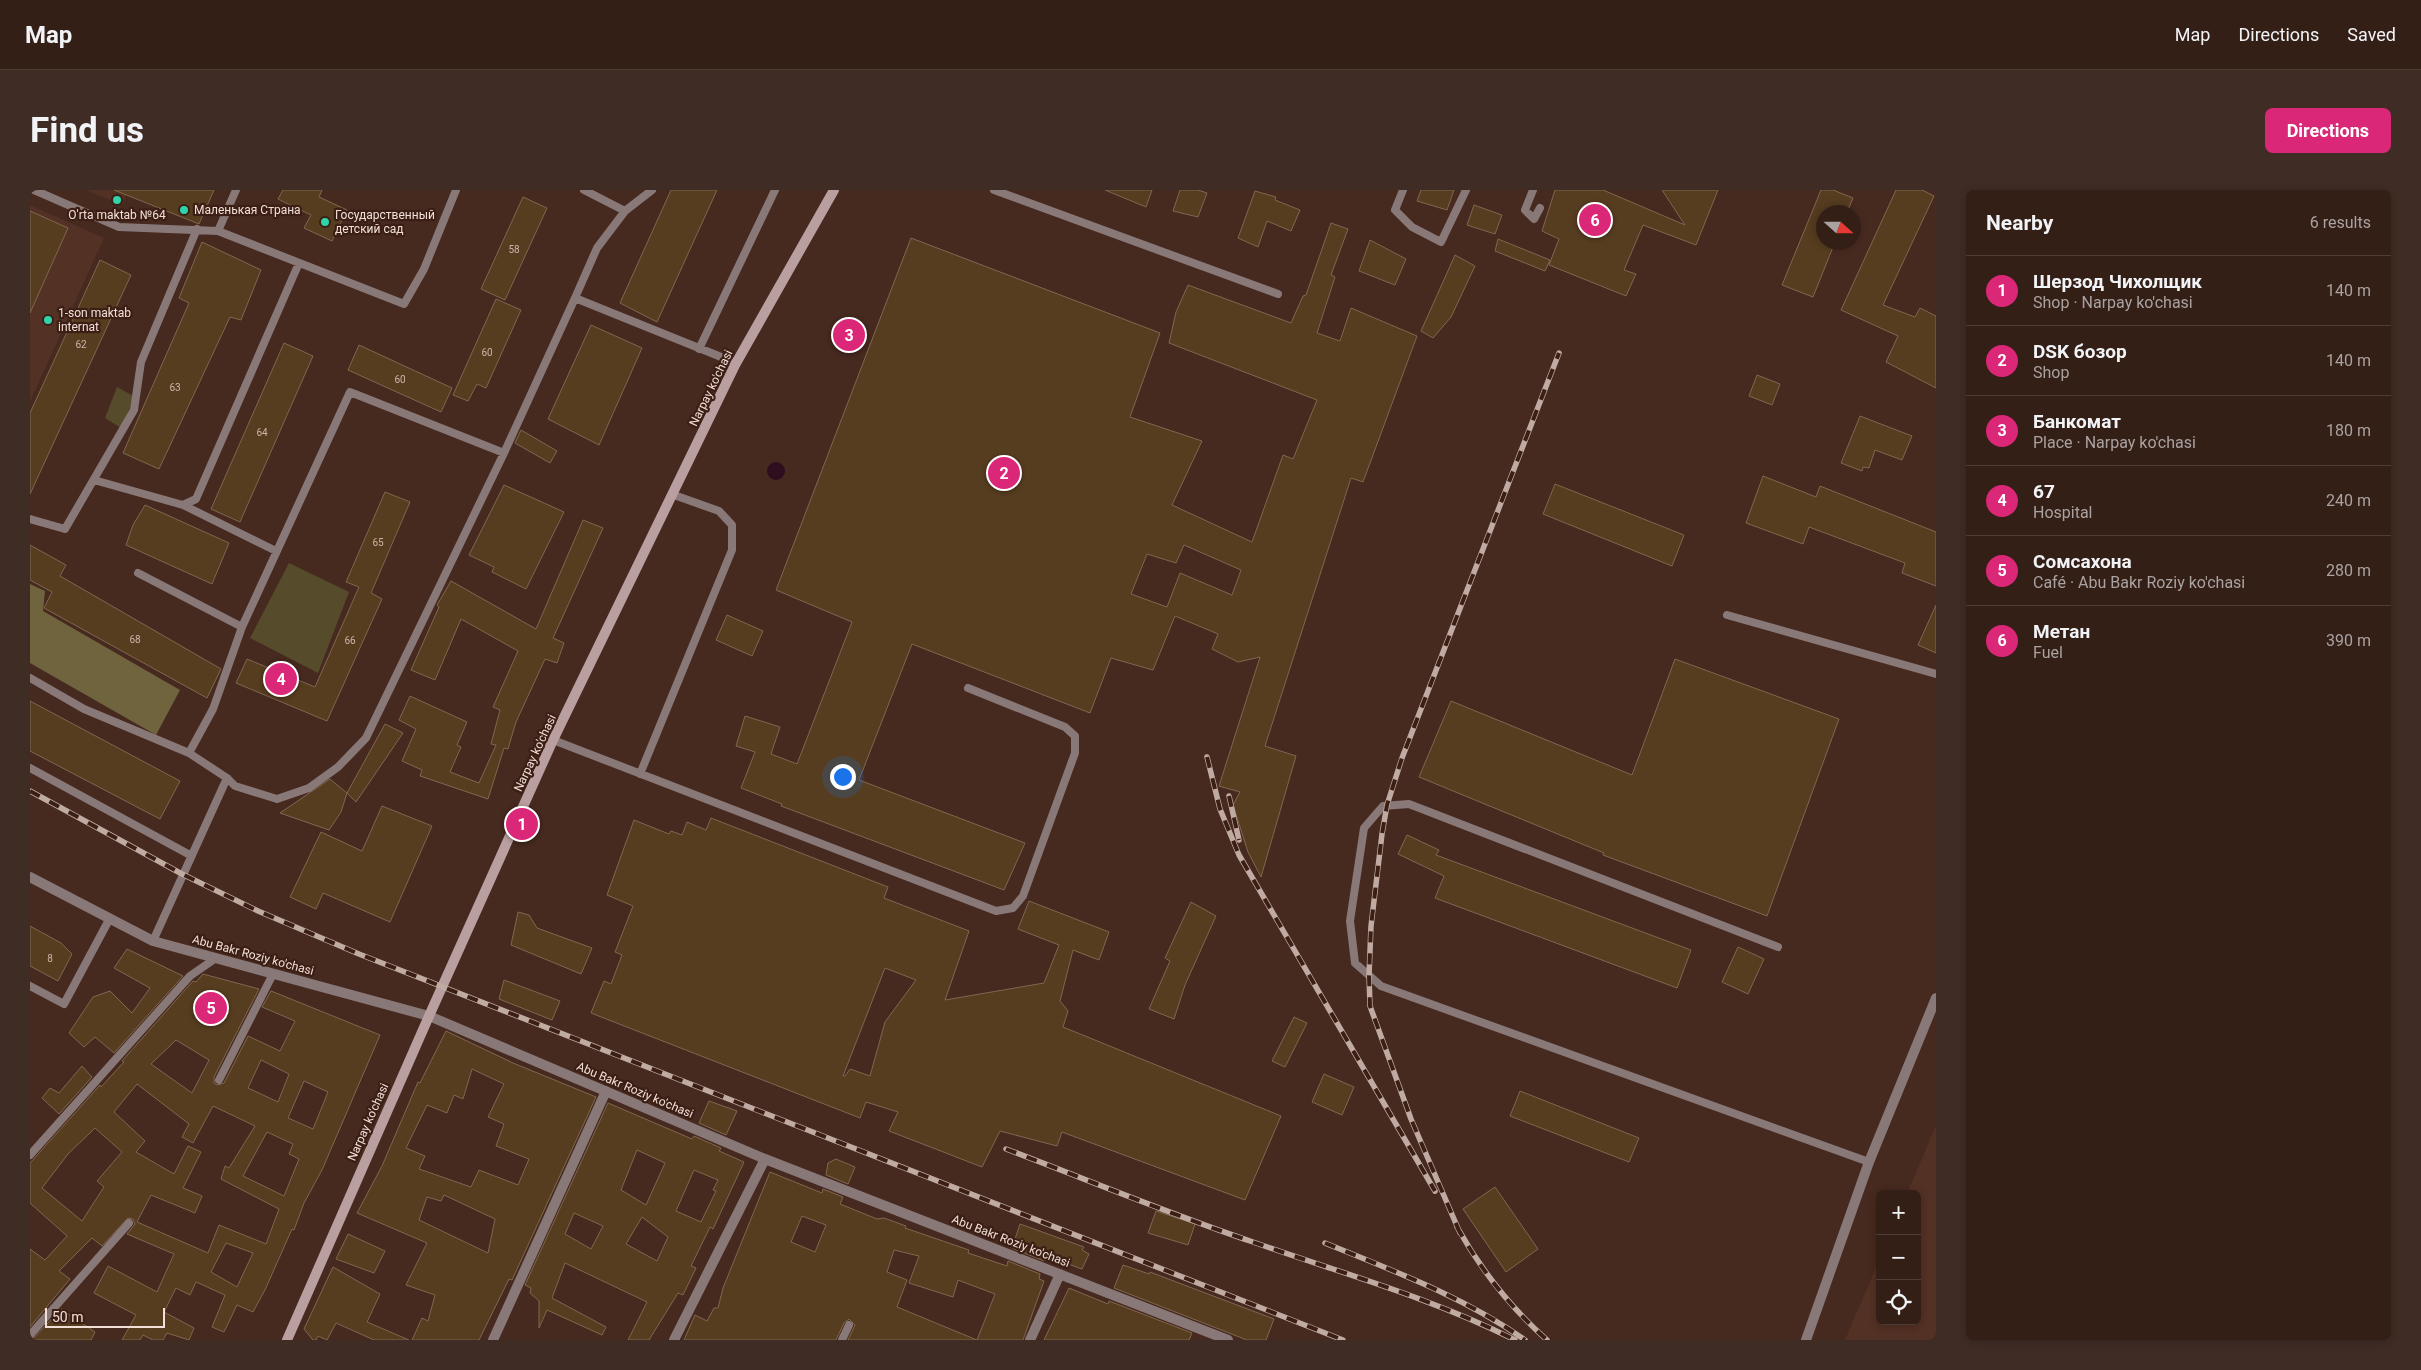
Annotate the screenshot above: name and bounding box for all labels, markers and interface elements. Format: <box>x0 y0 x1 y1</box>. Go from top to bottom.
text: Map <box>25 21 72 49</box>
text: Map <box>2175 24 2210 45</box>
text: Directions <box>2238 24 2319 45</box>
text: Saved <box>2347 24 2396 45</box>
button: Directions <box>2265 108 2391 153</box>
text: Find us <box>30 110 144 151</box>
marker: O'rta maktab №64 <box>111 194 123 206</box>
pin: 6 <box>1579 201 1611 239</box>
place label: Маленькая Страна <box>194 203 301 217</box>
marker: Маленькая Страна <box>178 204 190 216</box>
north arrow <box>1816 205 1861 250</box>
place label: O'rta maktab №64 <box>68 208 166 222</box>
place label: Государственный детский сад <box>335 208 435 236</box>
text: Nearby <box>1986 211 2053 235</box>
text: 6 results <box>2310 213 2371 232</box>
marker: Государственный детский сад <box>319 216 331 228</box>
house number: 58 <box>508 244 520 255</box>
text: Шерзод Чихолщик <box>2033 270 2202 293</box>
text: 1 <box>1997 281 2007 300</box>
text: 140 m <box>2326 281 2371 300</box>
text: Shop · Narpay ko'chasi <box>2033 293 2193 312</box>
place label: 1-son maktab internat <box>58 306 131 334</box>
marker: 1-son maktab internat <box>42 314 54 326</box>
pin: 3 <box>833 316 865 354</box>
house number: 62 <box>75 339 87 350</box>
text: DSK бозор <box>2033 340 2127 363</box>
house number: 60 <box>481 347 493 358</box>
street label: Narpay ko'chasi <box>686 347 736 429</box>
text: 2 <box>1997 351 2007 370</box>
text: 140 m <box>2326 351 2371 370</box>
text: Shop <box>2033 363 2069 382</box>
house number: 60 <box>394 374 406 385</box>
house number: 63 <box>169 382 181 393</box>
text: Банкомат <box>2033 410 2121 433</box>
text: 3 <box>1997 421 2007 440</box>
text: 180 m <box>2326 421 2371 440</box>
house number: 64 <box>256 427 268 438</box>
text: Place · Narpay ko'chasi <box>2033 433 2196 452</box>
pin: 2 <box>988 454 1020 492</box>
text: 67 <box>2033 480 2055 503</box>
text: 4 <box>1997 491 2007 510</box>
text: 240 m <box>2326 491 2371 510</box>
text: Hospital <box>2033 503 2093 522</box>
house number: 65 <box>372 537 384 548</box>
text: Сомсахона <box>2033 550 2132 573</box>
text: 5 <box>1997 561 2007 580</box>
text: 280 m <box>2326 561 2371 580</box>
text: Café · Abu Bakr Roziy ko'chasi <box>2033 573 2245 592</box>
text: Метан <box>2033 620 2090 643</box>
text: 6 <box>1997 631 2007 650</box>
text: 390 m <box>2326 631 2371 650</box>
house number: 68 <box>129 634 141 645</box>
house number: 66 <box>344 635 356 646</box>
text: Fuel <box>2033 643 2063 662</box>
pin: 4 <box>265 660 297 698</box>
street label: Narpay ko'chasi <box>511 712 559 794</box>
your location <box>830 764 856 790</box>
pin: 1 <box>506 805 538 843</box>
street label: Abu Bakr Roziy ko'chasi <box>191 932 315 978</box>
house number: 8 <box>47 953 53 964</box>
pin: 5 <box>195 989 227 1027</box>
street label: Abu Bakr Roziy ko'chasi <box>575 1059 696 1121</box>
street label: Narpay ko'chasi <box>345 1081 391 1163</box>
map controls <box>1876 1190 1921 1325</box>
button: + <box>1876 1190 1921 1235</box>
street label: Abu Bakr Roziy ko'chasi <box>950 1212 1072 1270</box>
button: − <box>1876 1235 1921 1280</box>
button: locate <box>1876 1280 1921 1325</box>
scale bar <box>45 1305 165 1328</box>
text: 50 m <box>52 1309 84 1325</box>

